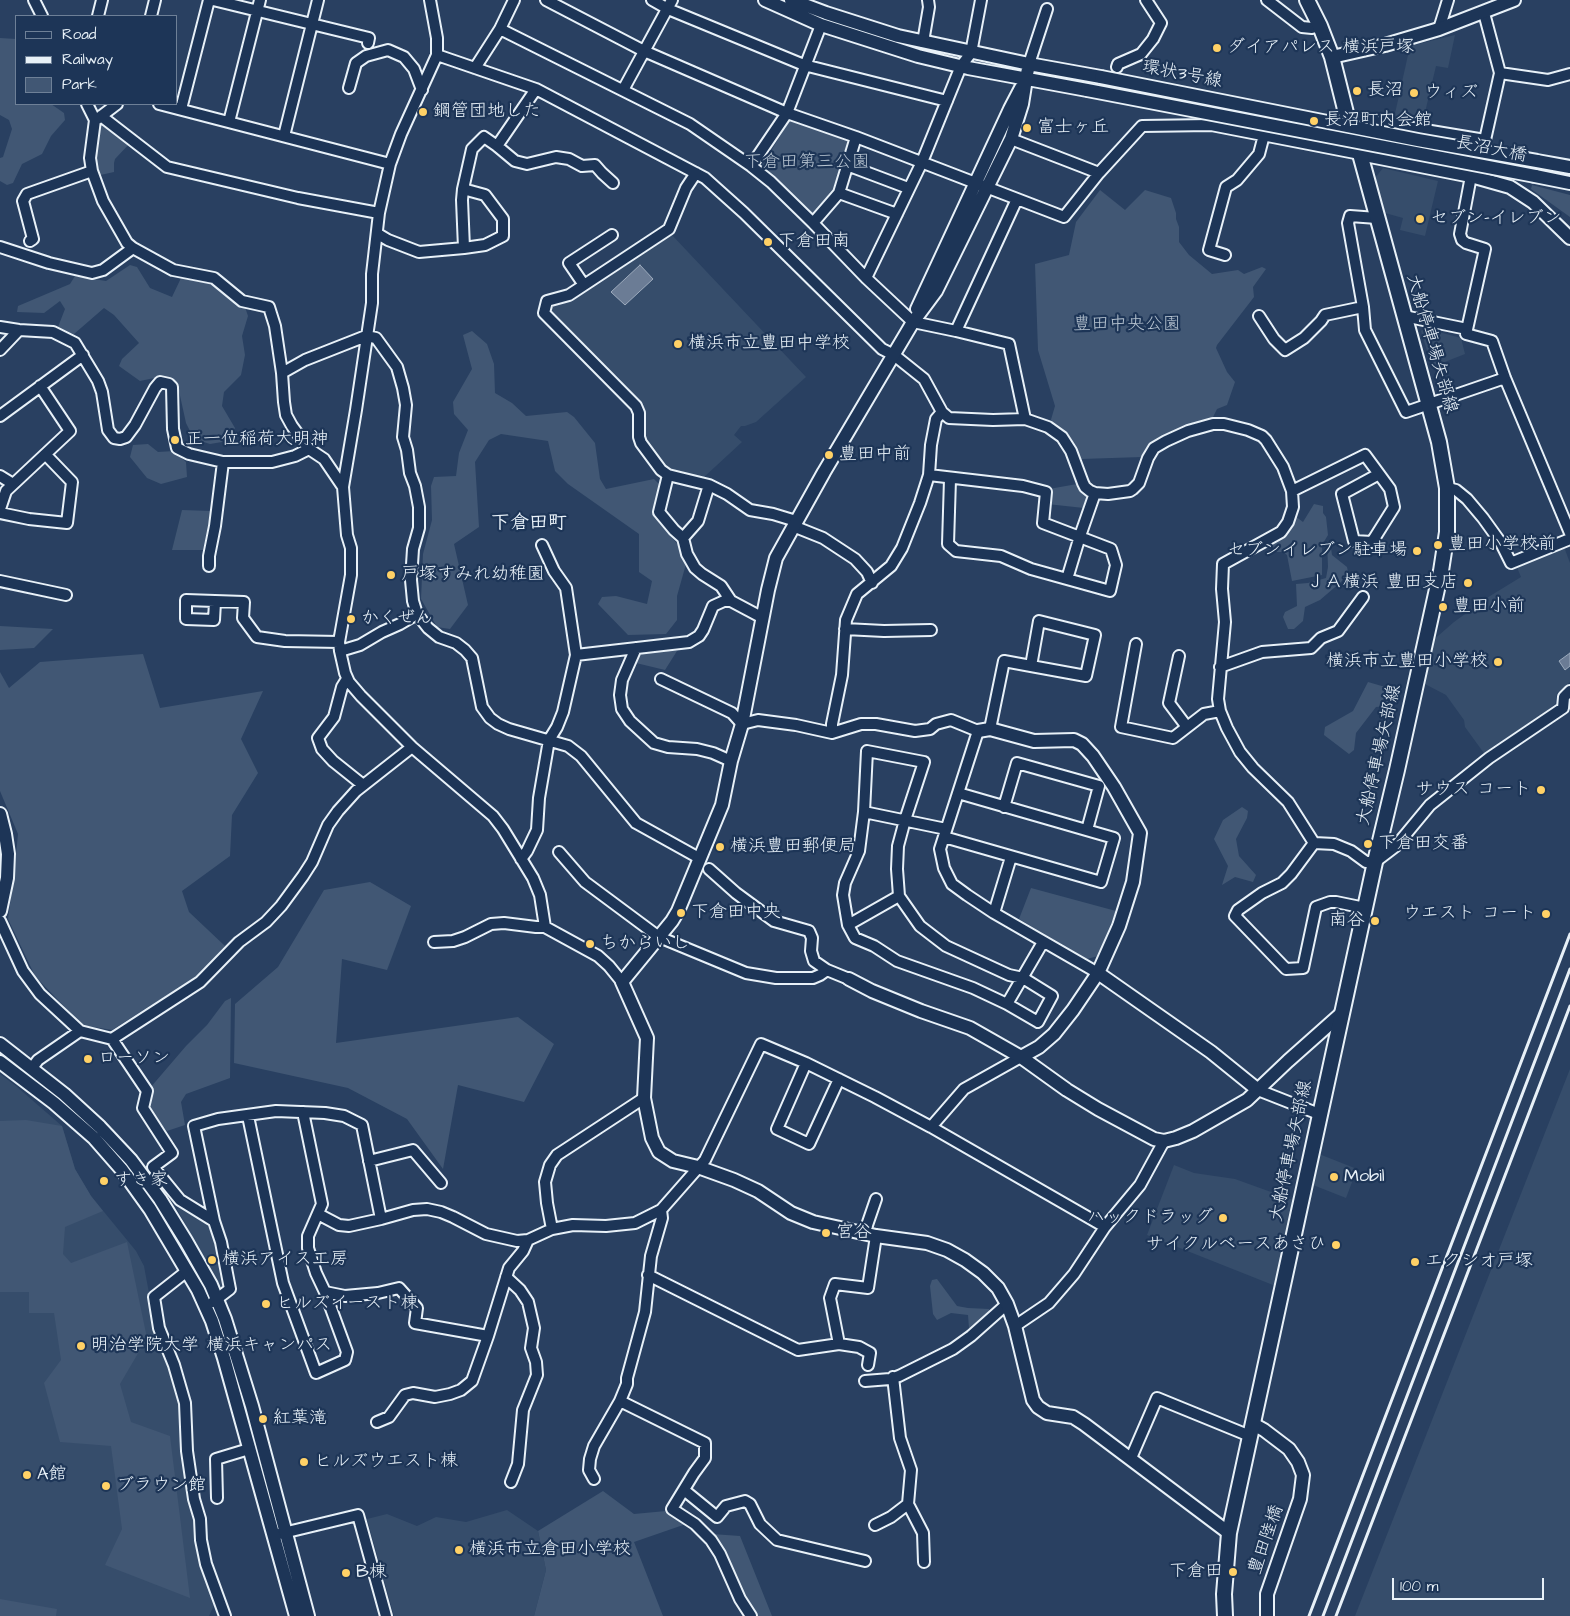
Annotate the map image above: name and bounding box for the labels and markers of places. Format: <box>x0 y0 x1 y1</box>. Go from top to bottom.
place label: ダイアパレス 横浜戸塚 <box>1227 37 1414 59</box>
marker: ダイアパレス 横浜戸塚 <box>1211 42 1223 54</box>
place label: 長沼 <box>1367 80 1403 102</box>
place label: ウィズ <box>1424 82 1478 104</box>
marker: 長沼 <box>1351 85 1363 97</box>
marker: ウィズ <box>1408 87 1420 99</box>
place label: 鋼管団地した <box>433 101 541 123</box>
marker: 鋼管団地した <box>417 106 429 118</box>
place label: 長沼町内会館 <box>1324 110 1432 132</box>
marker: 長沼町内会館 <box>1308 115 1320 127</box>
place label: 富士ヶ丘 <box>1037 117 1109 139</box>
marker: 富士ヶ丘 <box>1021 122 1033 134</box>
place label: セブン-イレブン <box>1430 208 1562 230</box>
marker: セブン-イレブン <box>1414 213 1426 225</box>
place label: 下倉田南 <box>778 231 850 253</box>
marker: 下倉田南 <box>762 236 774 248</box>
place label: 横浜市立豊田中学校 <box>688 333 850 355</box>
marker: 横浜市立豊田中学校 <box>672 338 684 350</box>
place label: 正一位稲荷大明神 <box>185 429 329 451</box>
marker: 正一位稲荷大明神 <box>169 434 181 446</box>
place label: 豊田中前 <box>839 444 911 466</box>
marker: 豊田中前 <box>823 449 835 461</box>
place label: 豊田小学校前 <box>1448 534 1556 556</box>
marker: 豊田小学校前 <box>1432 539 1444 551</box>
place label: セブンイレブン駐車場 <box>1227 540 1407 562</box>
marker: セブンイレブン駐車場 <box>1411 545 1423 557</box>
place label: 戸塚すみれ幼稚園 <box>401 564 545 586</box>
marker: 戸塚すみれ幼稚園 <box>385 569 397 581</box>
place label: ＪＡ横浜 豊田支店 <box>1307 572 1458 594</box>
marker: ＪＡ横浜 豊田支店 <box>1462 577 1474 589</box>
place label: 豊田小前 <box>1453 596 1525 618</box>
marker: 豊田小前 <box>1437 601 1449 613</box>
place label: かくぜん <box>361 608 433 630</box>
marker: かくぜん <box>345 613 357 625</box>
place label: 横浜市立豊田小学校 <box>1326 651 1488 673</box>
marker: 横浜市立豊田小学校 <box>1492 656 1504 668</box>
place label: サウス コート <box>1416 779 1531 801</box>
marker: サウス コート <box>1535 784 1547 796</box>
place label: 下倉田交番 <box>1378 833 1468 855</box>
place label: 横浜豊田郵便局 <box>730 836 856 858</box>
marker: 下倉田交番 <box>1362 838 1374 850</box>
marker: 横浜豊田郵便局 <box>714 841 726 853</box>
place label: 下倉田中央 <box>691 902 781 924</box>
place label: ウエスト コート <box>1403 903 1536 925</box>
marker: 下倉田中央 <box>675 907 687 919</box>
marker: ウエスト コート <box>1540 908 1552 920</box>
place label: 南谷 <box>1329 910 1365 932</box>
marker: 南谷 <box>1369 915 1381 927</box>
place label: ちからいし <box>600 933 690 955</box>
marker: ちからいし <box>584 938 596 950</box>
place label: ローソン <box>98 1048 170 1070</box>
marker: ローソン <box>82 1053 94 1065</box>
place label: Mobil <box>1344 1166 1385 1188</box>
place label: すき家 <box>114 1170 168 1192</box>
marker: Mobil <box>1328 1171 1340 1183</box>
marker: すき家 <box>98 1175 110 1187</box>
place label: ハックドラッグ <box>1087 1207 1213 1229</box>
marker: ハックドラッグ <box>1217 1212 1229 1224</box>
place label: 宮谷 <box>836 1222 872 1244</box>
marker: 宮谷 <box>820 1227 832 1239</box>
place label: サイクルベースあさひ <box>1146 1234 1326 1256</box>
marker: サイクルベースあさひ <box>1330 1239 1342 1251</box>
place label: 横浜アイス工房 <box>222 1249 348 1271</box>
place label: エクシオ戸塚 <box>1425 1251 1533 1273</box>
marker: 横浜アイス工房 <box>206 1254 218 1266</box>
marker: エクシオ戸塚 <box>1409 1256 1421 1268</box>
place label: ヒルズイースト棟 <box>276 1293 419 1315</box>
marker: ヒルズイースト棟 <box>260 1298 272 1310</box>
place label: 明治学院大学 横浜キャンパス <box>91 1335 332 1357</box>
marker: 明治学院大学 横浜キャンパス <box>75 1340 87 1352</box>
place label: 紅葉滝 <box>273 1408 327 1430</box>
marker: 紅葉滝 <box>257 1413 269 1425</box>
place label: ヒルズウエスト棟 <box>314 1451 458 1473</box>
marker: ヒルズウエスト棟 <box>298 1456 310 1468</box>
place label: A館 <box>37 1464 67 1486</box>
marker: A館 <box>21 1469 33 1481</box>
place label: ブラウン館 <box>116 1475 206 1497</box>
marker: ブラウン館 <box>100 1480 112 1492</box>
place label: 横浜市立倉田小学校 <box>469 1539 631 1561</box>
marker: 横浜市立倉田小学校 <box>453 1544 465 1556</box>
place label: 下倉田 <box>1169 1561 1223 1583</box>
place label: B棟 <box>356 1562 387 1584</box>
marker: 下倉田 <box>1227 1566 1239 1578</box>
marker: B棟 <box>340 1567 352 1579</box>

